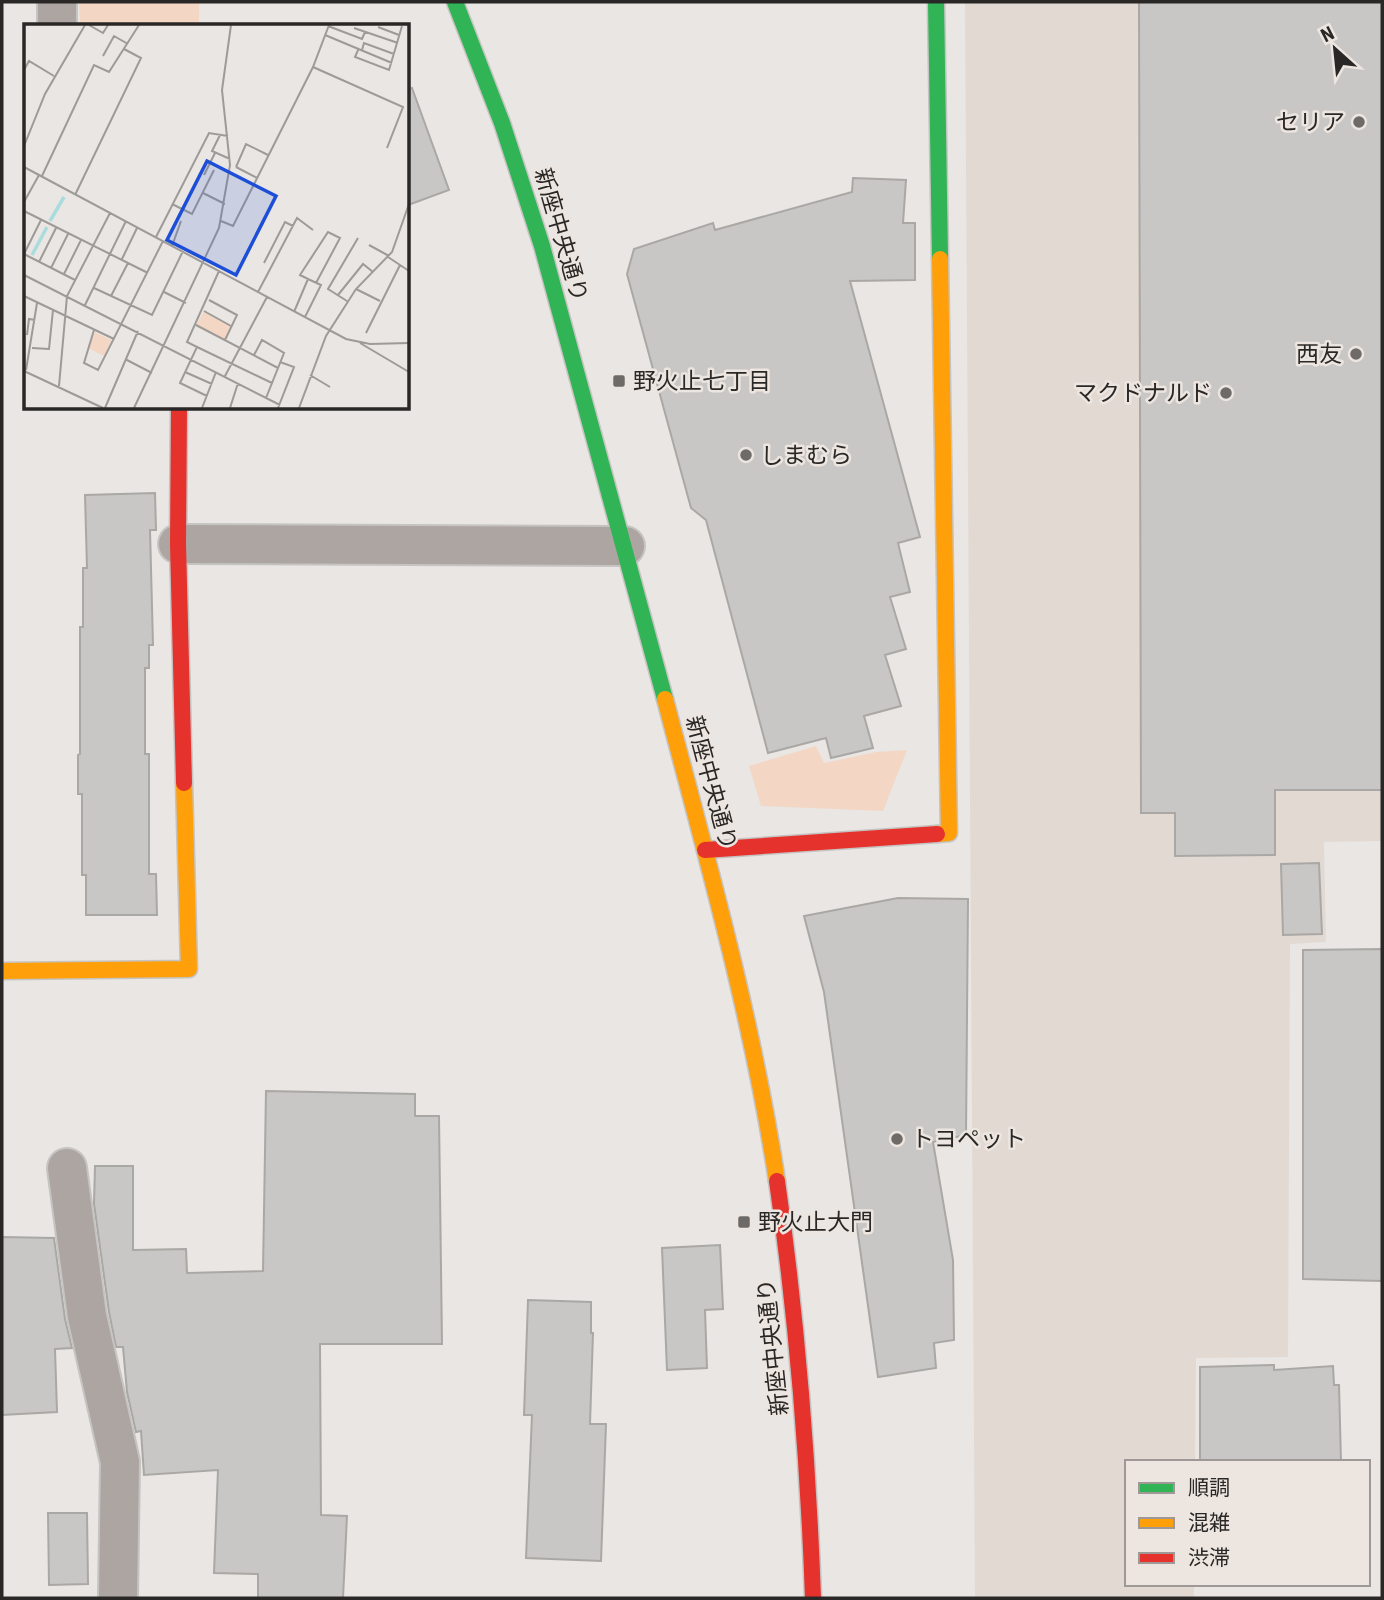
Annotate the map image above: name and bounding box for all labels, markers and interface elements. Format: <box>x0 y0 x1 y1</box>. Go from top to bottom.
north arrow <box>1300 14 1370 84</box>
text: N <box>1317 21 1338 47</box>
inset map <box>24 24 410 410</box>
place label: セリア <box>1276 109 1345 136</box>
marker: セリア <box>1351 114 1367 130</box>
street label: 新座中央通り <box>529 165 593 305</box>
place label: 西友 <box>1296 341 1342 368</box>
marker: 西友 <box>1348 346 1364 362</box>
place label: 野火止七丁目 <box>633 368 771 395</box>
marker: 野火止七丁目 <box>611 373 627 389</box>
place label: マクドナルド <box>1074 380 1212 407</box>
marker: マクドナルド <box>1218 385 1234 401</box>
place label: しまむら <box>760 442 852 469</box>
marker: しまむら <box>738 447 754 463</box>
street label: 新座中央通り <box>680 713 742 853</box>
place label: トヨペット <box>911 1126 1026 1153</box>
marker: トヨペット <box>889 1131 905 1147</box>
place label: 野火止大門 <box>758 1209 873 1236</box>
marker: 野火止大門 <box>736 1214 752 1230</box>
street label: 新座中央通り <box>752 1277 794 1417</box>
legend <box>1125 1460 1370 1586</box>
text: 順調 <box>1188 1476 1230 1500</box>
text: 混雑 <box>1188 1511 1230 1535</box>
text: 渋滞 <box>1188 1546 1230 1570</box>

